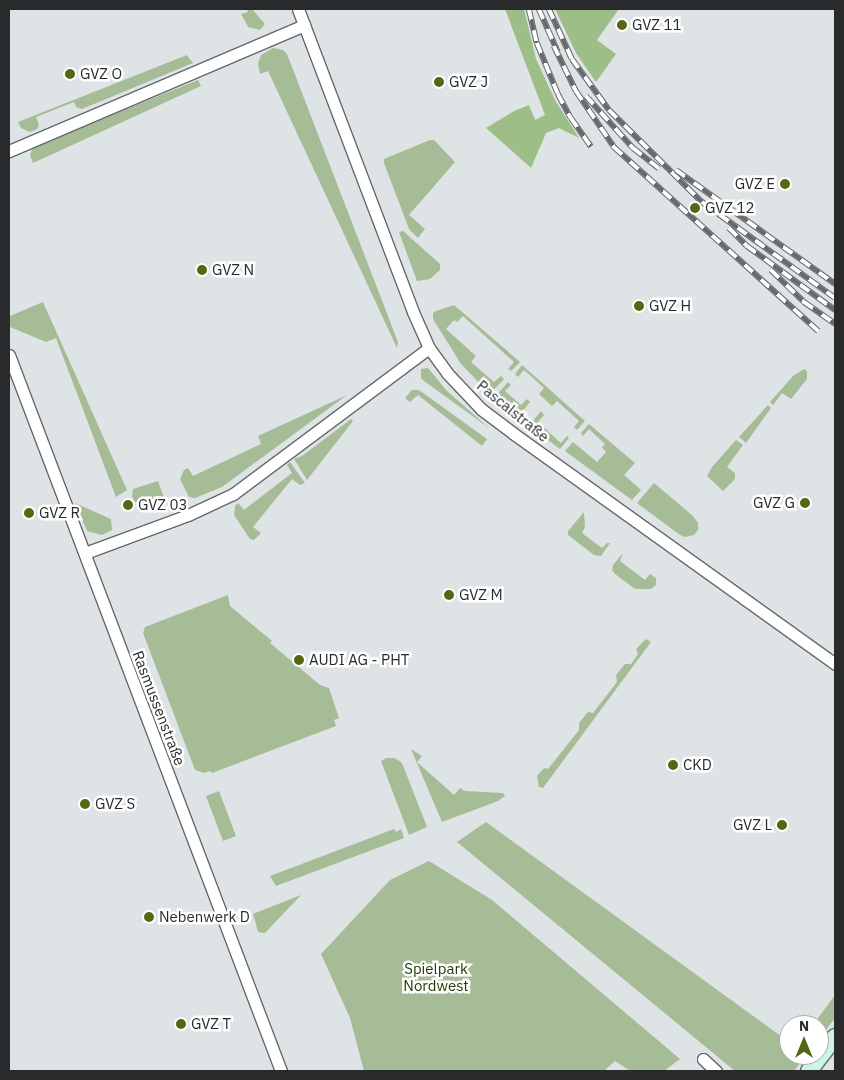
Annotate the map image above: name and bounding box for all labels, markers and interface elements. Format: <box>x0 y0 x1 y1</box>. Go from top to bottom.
place label: GVZ 11 <box>632 16 682 34</box>
marker: GVZ 11 <box>616 19 628 31</box>
place label: GVZ O <box>80 65 122 83</box>
marker: GVZ O <box>64 68 76 80</box>
place label: GVZ J <box>449 73 488 91</box>
marker: GVZ J <box>433 76 445 88</box>
place label: GVZ E <box>735 175 775 193</box>
marker: GVZ E <box>779 178 791 190</box>
place label: GVZ 12 <box>705 199 755 217</box>
marker: GVZ 12 <box>689 202 701 214</box>
place label: GVZ N <box>212 261 254 279</box>
marker: GVZ N <box>196 264 208 276</box>
place label: GVZ H <box>649 297 691 315</box>
marker: GVZ H <box>633 300 645 312</box>
street label: Pascalstraße <box>473 376 553 446</box>
place label: GVZ G <box>753 494 795 512</box>
place label: GVZ 03 <box>138 496 188 514</box>
marker: GVZ G <box>799 497 811 509</box>
marker: GVZ 03 <box>122 499 134 511</box>
place label: GVZ R <box>39 504 80 522</box>
marker: GVZ R <box>23 507 35 519</box>
place label: GVZ M <box>459 586 503 604</box>
marker: GVZ M <box>443 589 455 601</box>
street label: Rasmussenstraße <box>129 648 189 768</box>
place label: AUDI AG - PHT <box>309 651 409 669</box>
marker: AUDI AG - PHT <box>293 654 305 666</box>
place label: CKD <box>683 756 712 774</box>
marker: CKD <box>667 759 679 771</box>
place label: GVZ S <box>95 795 135 813</box>
marker: GVZ S <box>79 798 91 810</box>
place label: GVZ L <box>733 816 772 834</box>
marker: GVZ L <box>776 819 788 831</box>
place label: Nebenwerk D <box>159 908 250 926</box>
marker: Nebenwerk D <box>143 911 155 923</box>
park label: Spielpark Nordwest <box>403 959 469 994</box>
place label: GVZ T <box>191 1015 231 1033</box>
north arrow <box>779 1015 829 1065</box>
text: N <box>799 1017 809 1035</box>
marker: GVZ T <box>175 1018 187 1030</box>

